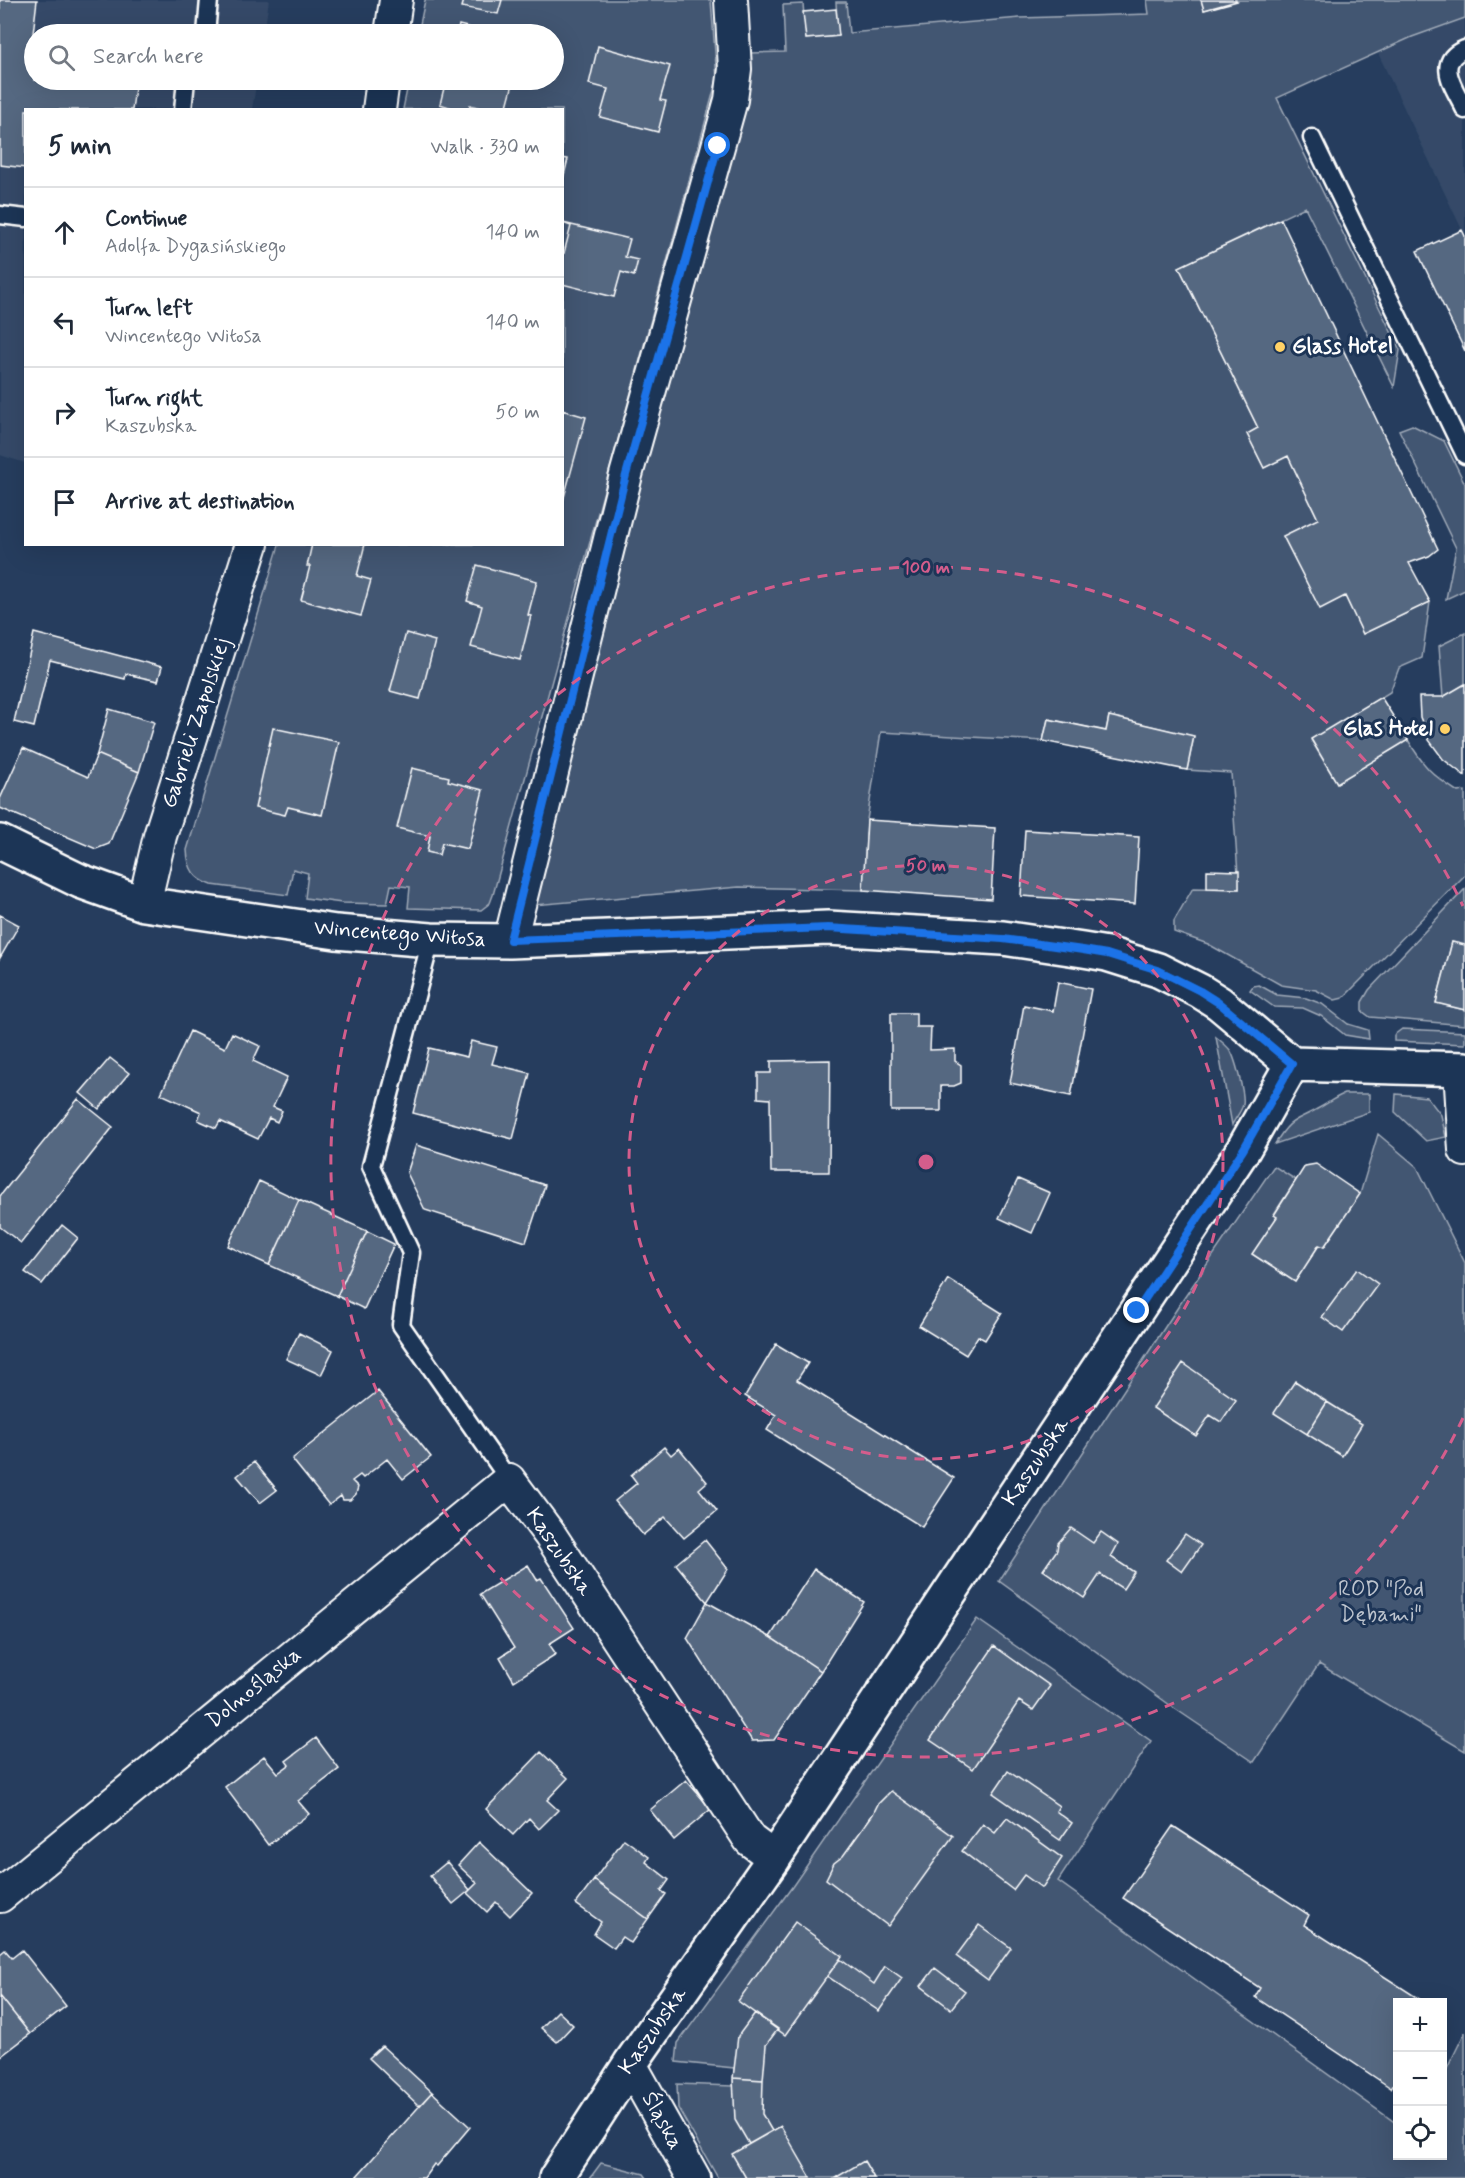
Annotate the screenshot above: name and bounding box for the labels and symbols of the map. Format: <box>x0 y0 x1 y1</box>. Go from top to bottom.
route start <box>704 132 730 158</box>
place label: Glass Hotel <box>1292 333 1393 361</box>
marker: Glass Hotel <box>1273 340 1287 354</box>
text: 100 m <box>902 556 950 580</box>
street label: Gabrieli Zapolskiej <box>155 634 237 812</box>
place label: Glas Hotel <box>1343 715 1434 743</box>
marker: Glas Hotel <box>1438 722 1452 736</box>
text: 50 m <box>906 854 946 878</box>
street label: Wincentego Witosa <box>313 914 487 957</box>
centre of rings <box>916 1152 936 1172</box>
route end <box>1123 1297 1149 1323</box>
street label: Kaszubska <box>996 1412 1076 1512</box>
street label: Kaszubska <box>519 1502 599 1602</box>
park label: ROD "Pod Dębami" <box>1338 1576 1424 1629</box>
street label: Dolnośląska <box>201 1641 307 1735</box>
street label: Kaszubska <box>613 1981 694 2080</box>
street label: Śląska <box>635 2087 690 2155</box>

